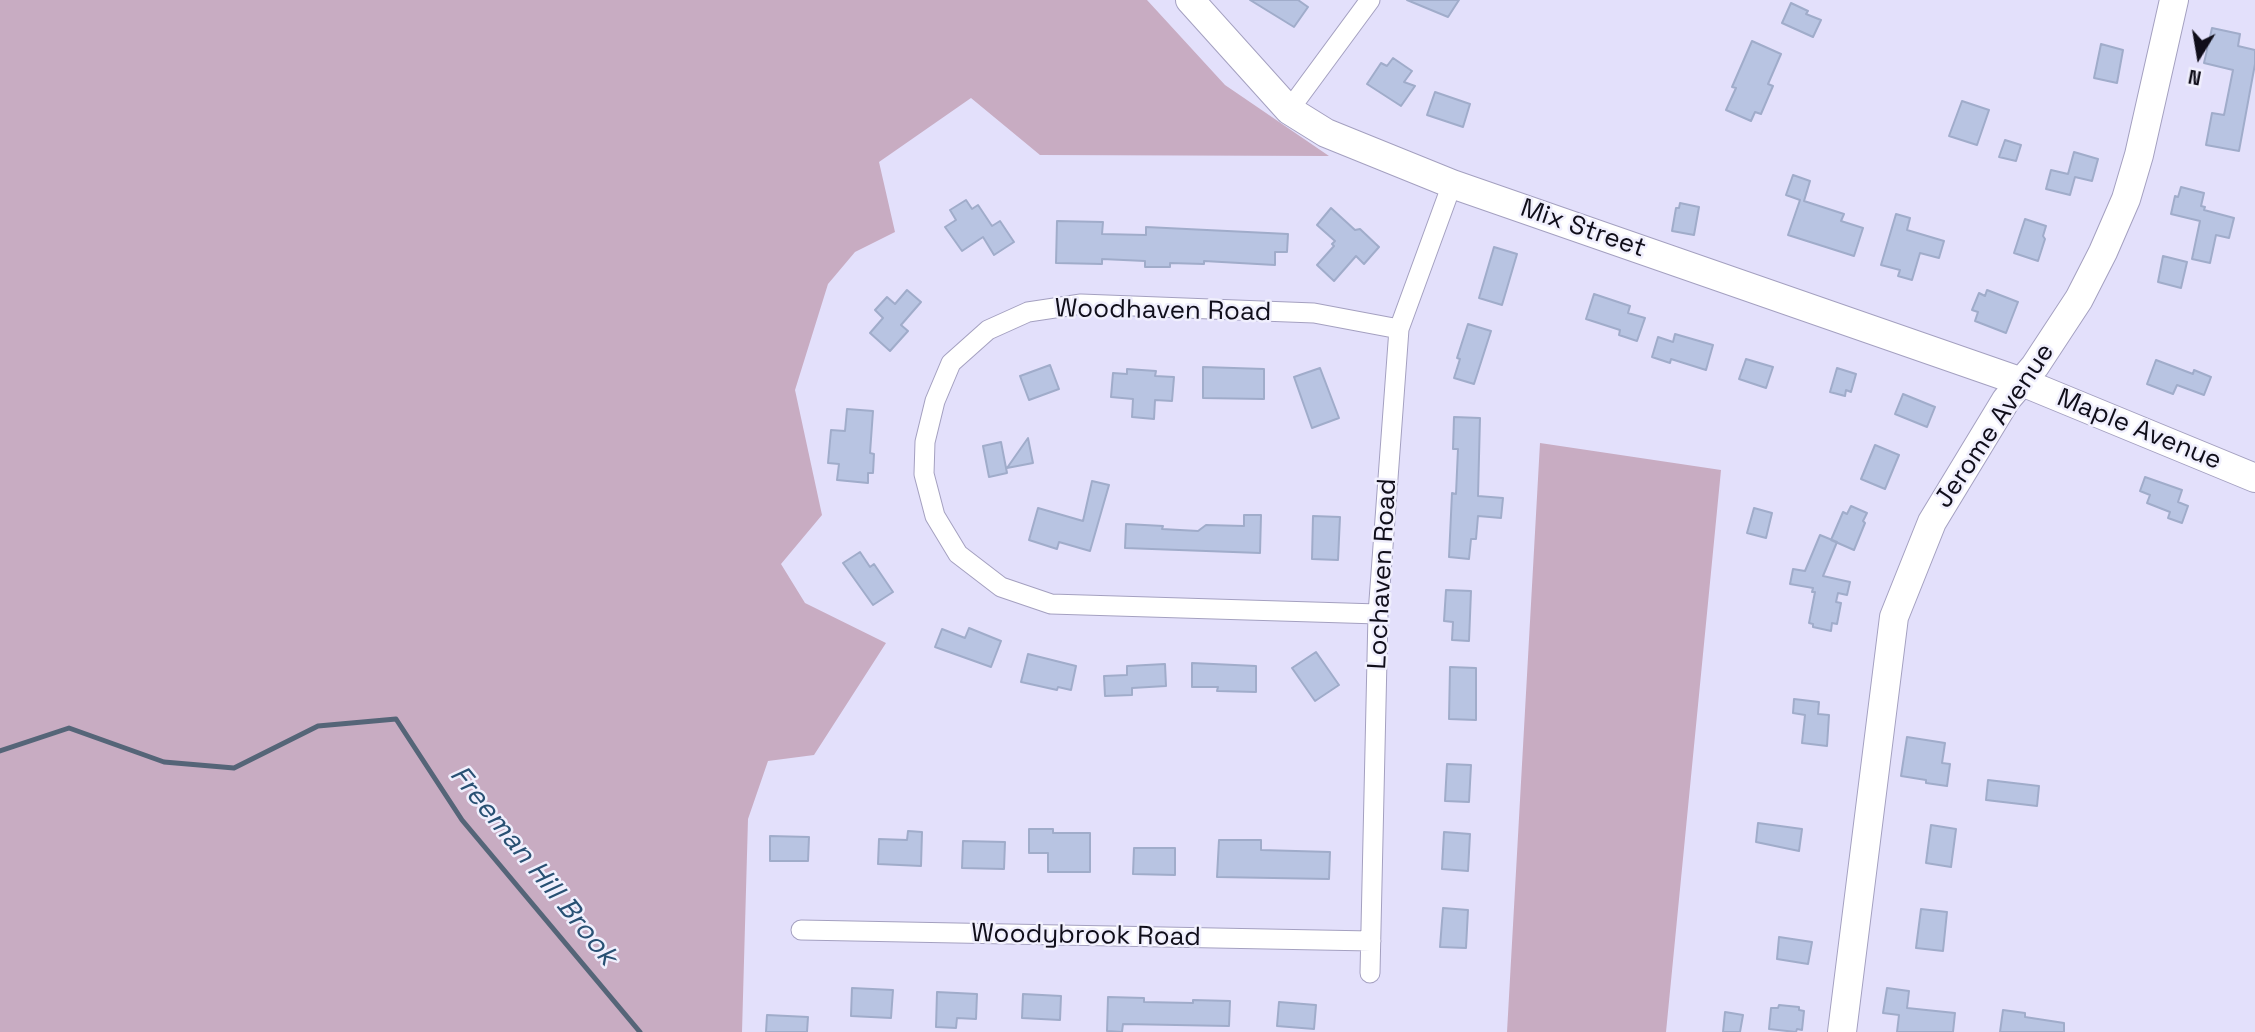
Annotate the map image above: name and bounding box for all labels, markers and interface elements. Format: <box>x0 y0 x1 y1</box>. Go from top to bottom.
north arrow <box>2164 21 2234 91</box>
text: N <box>2186 64 2204 91</box>
street label: Mix Street <box>1516 193 1650 265</box>
street label: Woodhaven Road <box>1054 294 1272 328</box>
street label: Jerome Avenue <box>1928 338 2062 514</box>
street label: Maple Avenue <box>2052 383 2226 477</box>
street label: Lochaven Road <box>1362 478 1404 670</box>
water label: Freeman Hill Brook <box>442 759 624 973</box>
street label: Woodybrook Road <box>971 918 1201 954</box>

